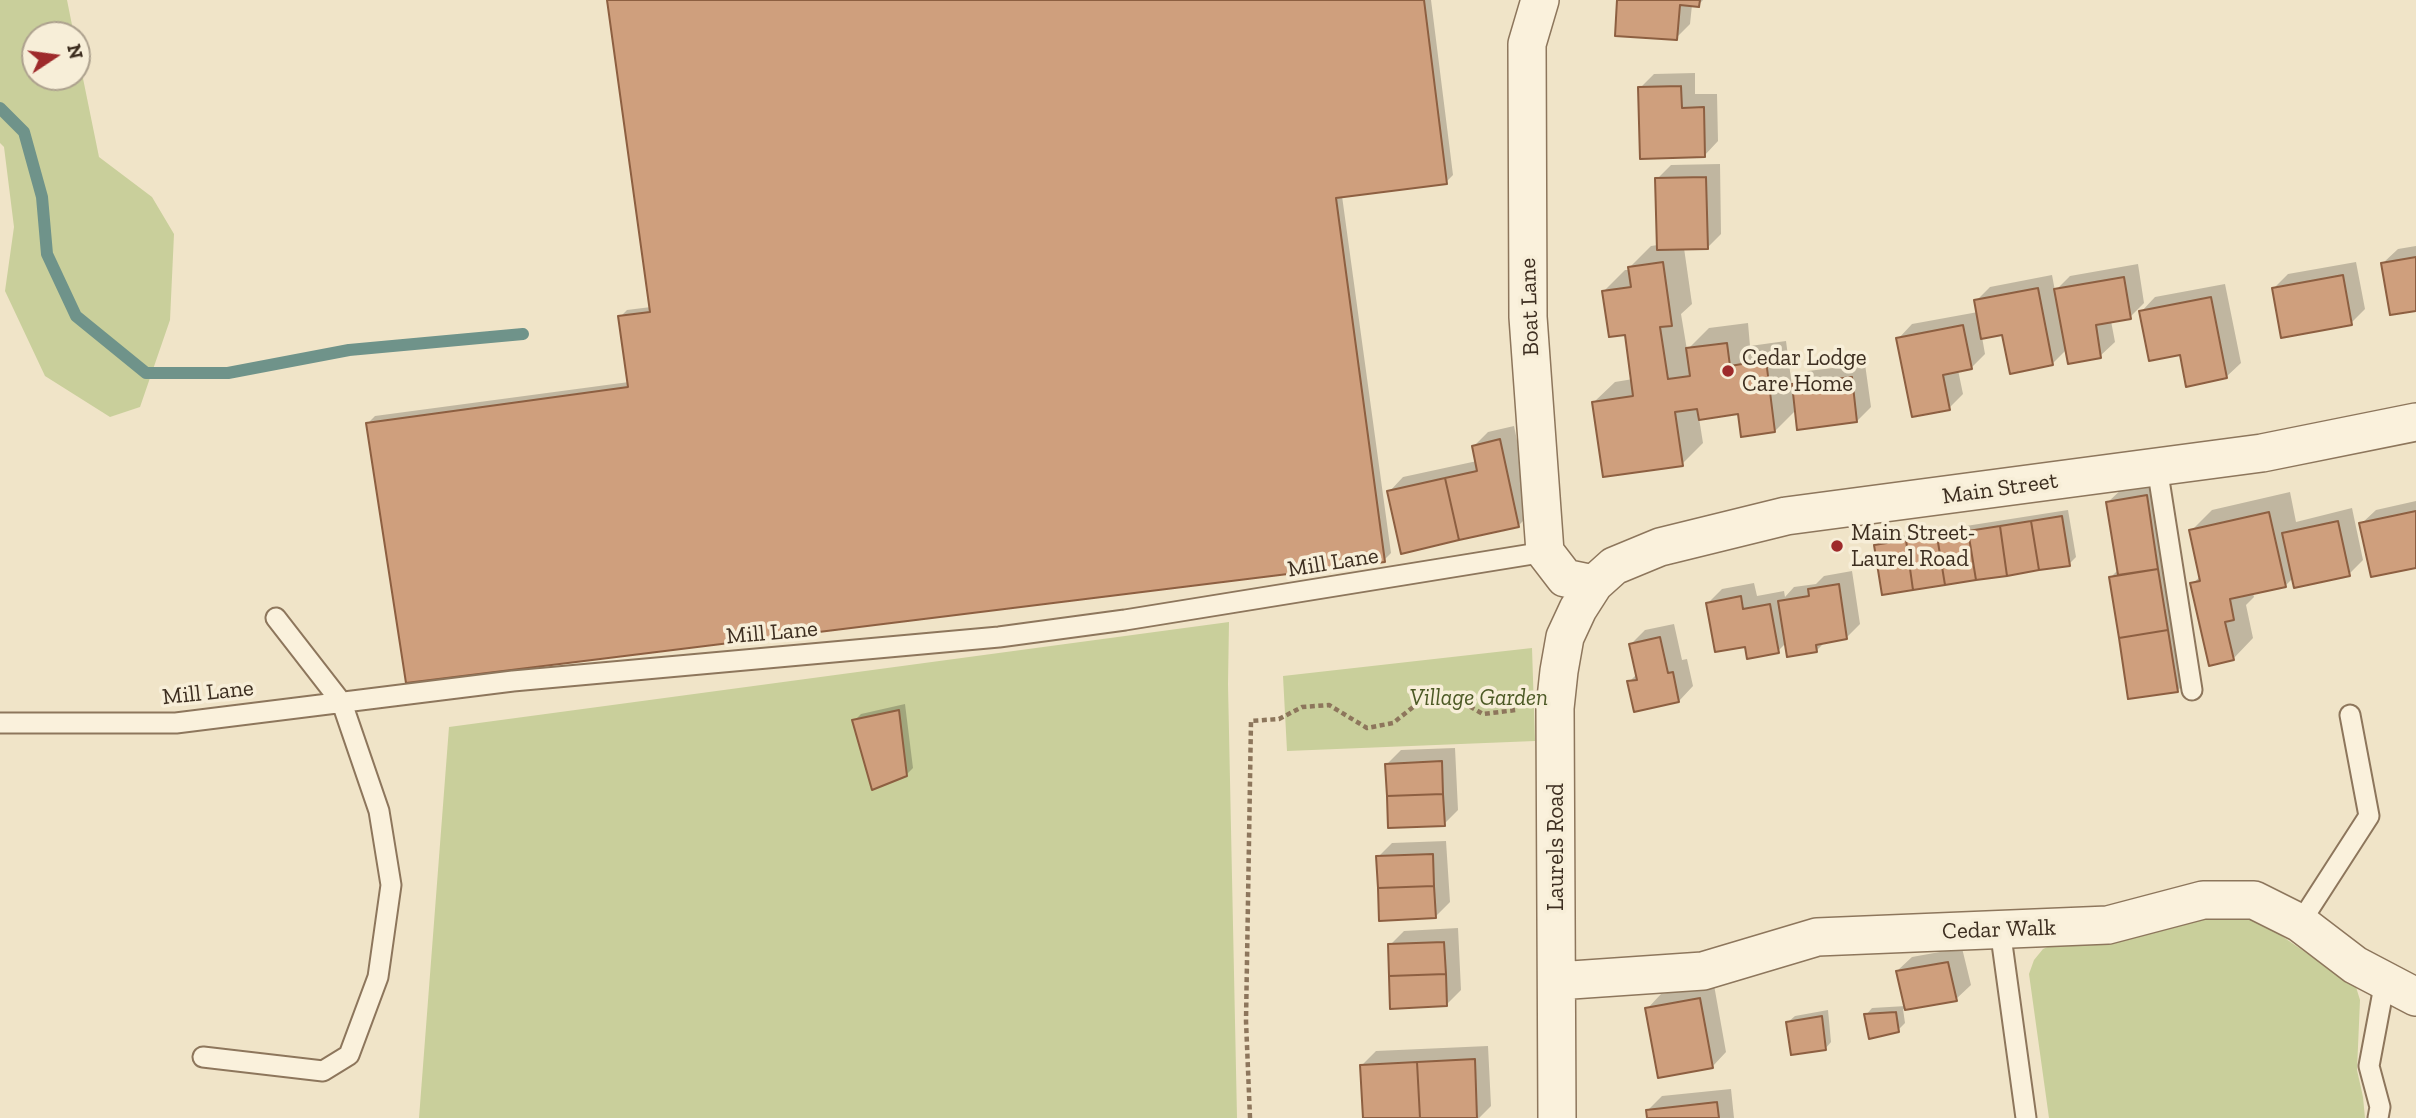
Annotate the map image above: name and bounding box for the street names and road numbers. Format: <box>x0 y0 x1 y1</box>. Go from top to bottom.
street label: Boat Lane <box>1514 257 1546 357</box>
street label: Main Street <box>1940 467 2060 511</box>
street label: Mill Lane <box>1285 542 1381 584</box>
street label: Mill Lane <box>725 615 819 651</box>
street label: Mill Lane <box>161 674 255 712</box>
street label: Laurels Road <box>1542 783 1570 911</box>
street label: Cedar Walk <box>1942 914 2056 946</box>

